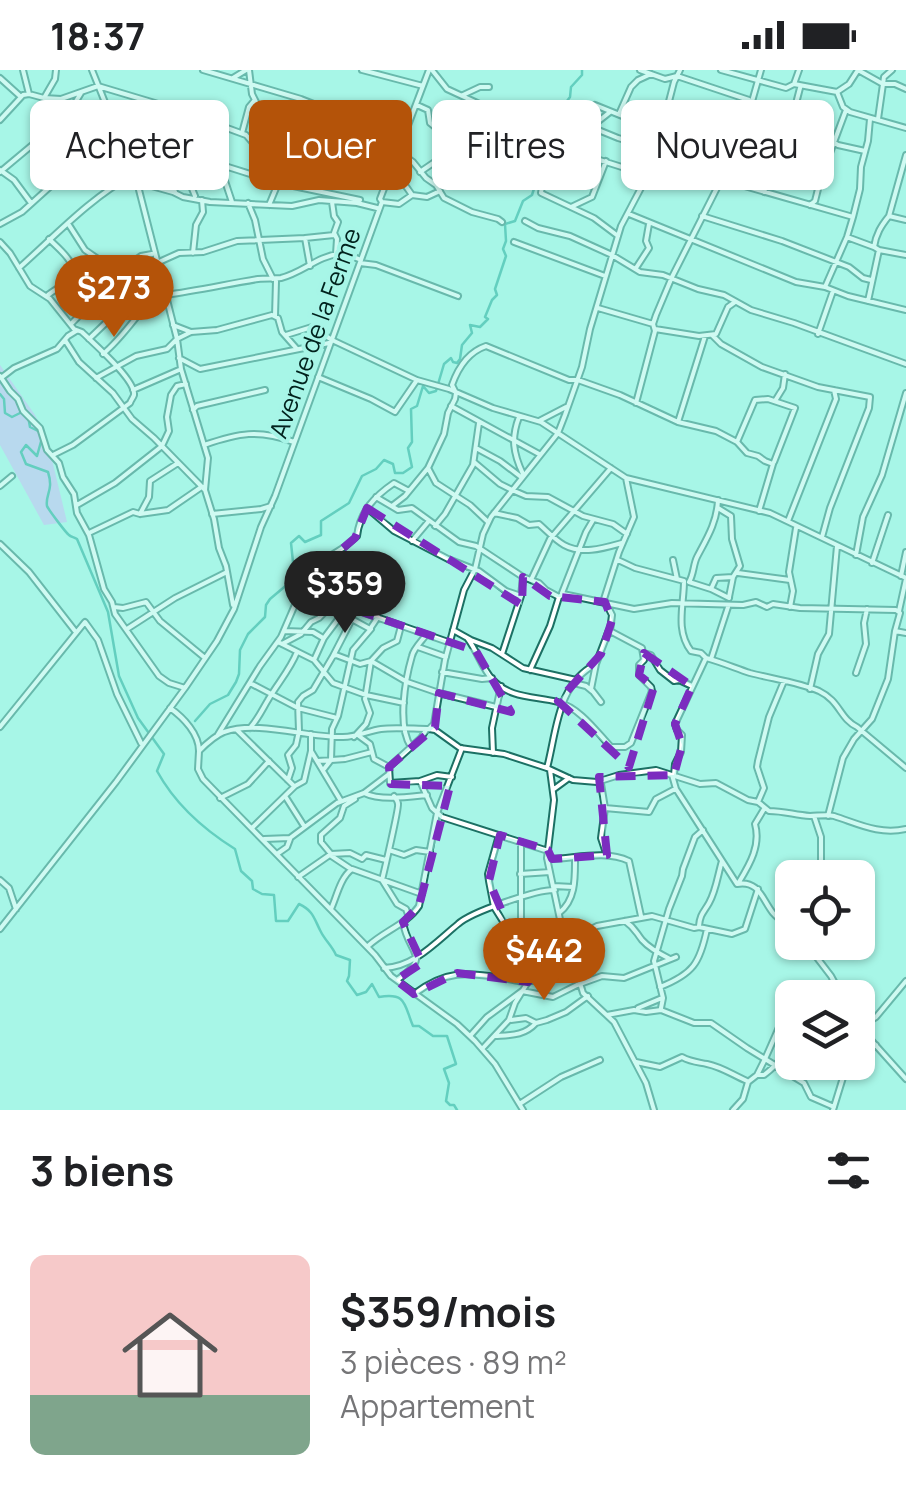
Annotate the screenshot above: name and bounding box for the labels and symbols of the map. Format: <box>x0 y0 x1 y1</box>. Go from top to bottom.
street label: Avenue de la Ferme <box>260 223 369 443</box>
pin: $273 <box>55 255 173 340</box>
pin: $359 <box>286 551 404 636</box>
pin: $442 <box>485 918 603 1003</box>

